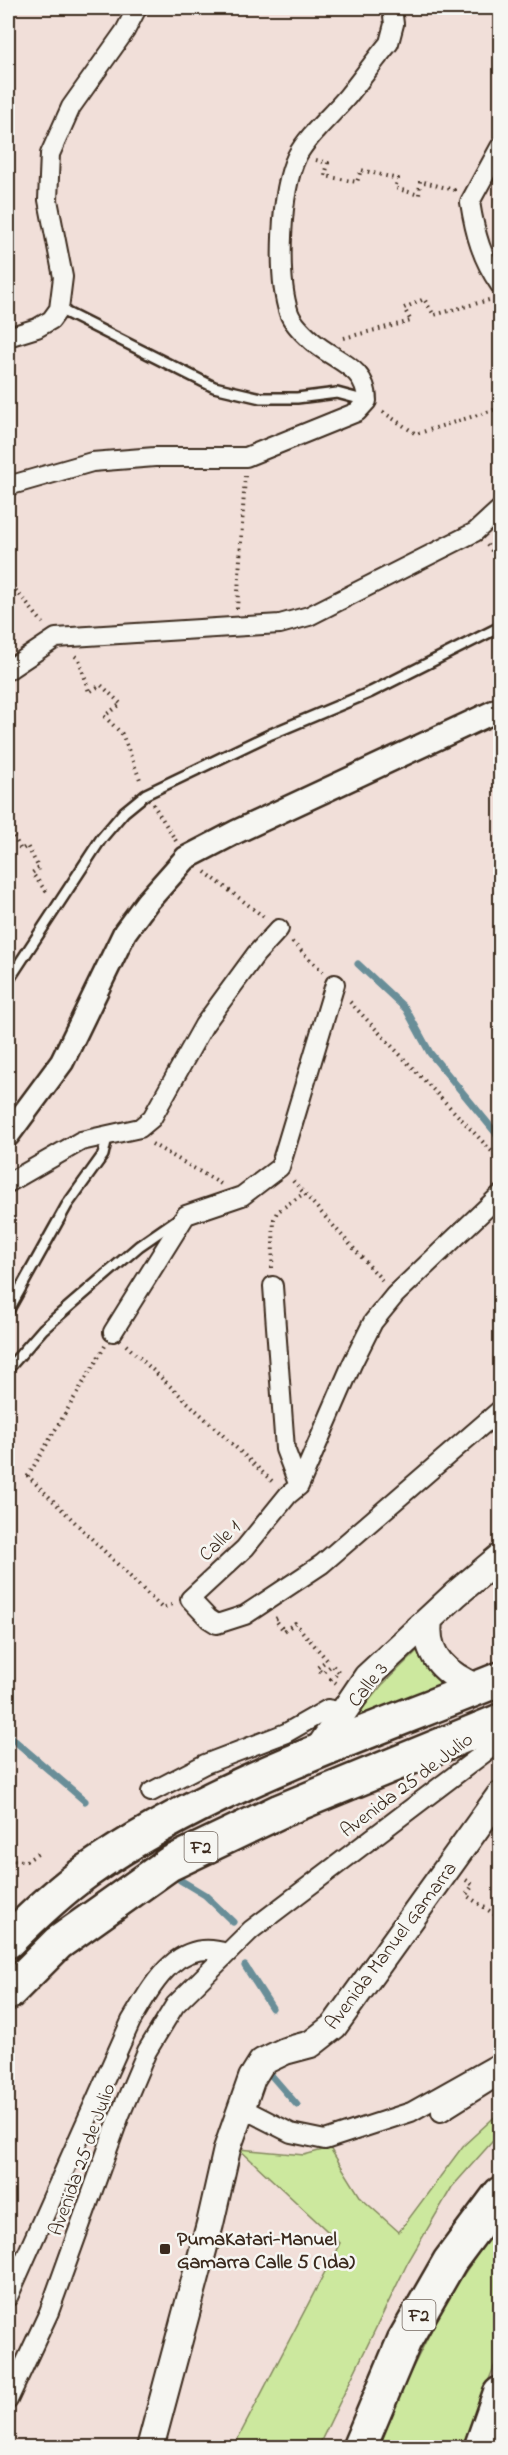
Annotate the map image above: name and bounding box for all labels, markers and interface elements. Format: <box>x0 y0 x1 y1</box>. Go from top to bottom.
street label: Calle 1 <box>193 1514 248 1569</box>
street label: Calle 3 <box>342 1657 396 1714</box>
street label: Avenida 25 de Julio <box>335 1726 480 1846</box>
road number: F2 <box>184 1832 218 1862</box>
street label: Avenida Manuel Gamarra <box>319 1856 465 2037</box>
street label: Avenida 25 de Julio <box>42 2080 124 2240</box>
place label: PumaKatari-Manuel Gamarra Calle 5 (Ida) <box>177 2226 355 2278</box>
marker: PumaKatari-Manuel Gamarra Calle 5 (Ida) <box>158 2242 172 2256</box>
road number: F2 <box>402 2300 436 2330</box>

